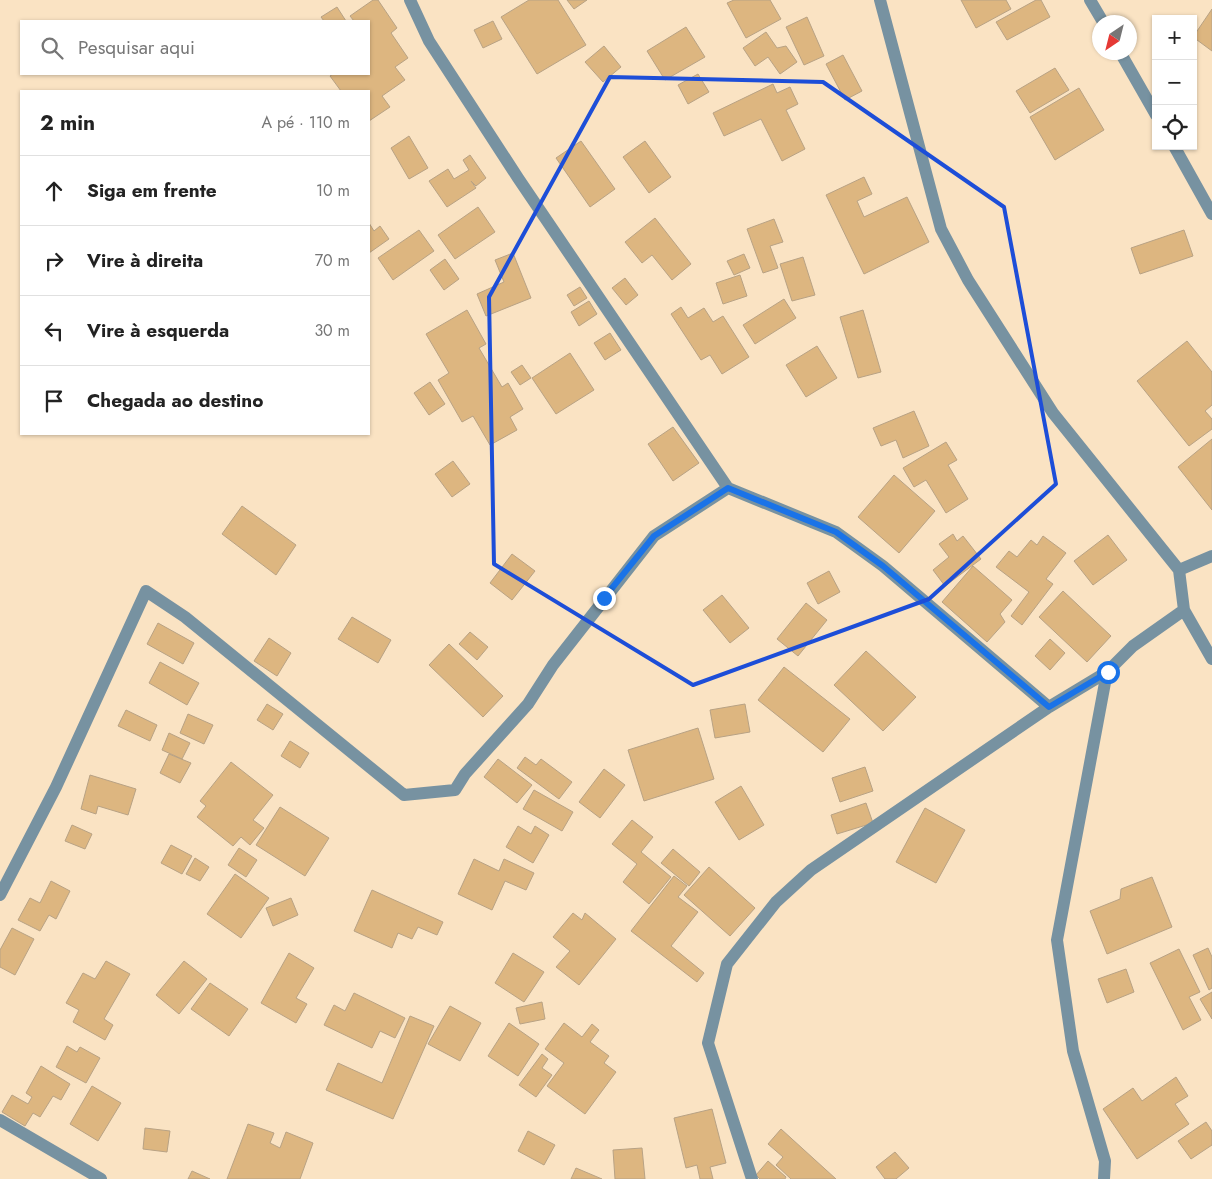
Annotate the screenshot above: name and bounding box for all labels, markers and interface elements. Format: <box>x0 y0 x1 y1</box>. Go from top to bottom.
north arrow <box>1092 15 1137 60</box>
map controls <box>1152 15 1197 150</box>
button: + <box>1152 15 1197 60</box>
search box <box>20 20 370 75</box>
icon: search <box>38 34 66 62</box>
text: Pesquisar aqui <box>78 34 195 61</box>
button: − <box>1152 60 1197 105</box>
button: locate <box>1152 105 1197 150</box>
text: 2 min <box>40 108 95 138</box>
text: A pé · 110 m <box>262 111 350 134</box>
icon: ahead <box>40 177 68 205</box>
text: Siga em frente <box>87 177 217 204</box>
text: 10 m <box>316 179 350 202</box>
icon: right <box>40 247 68 275</box>
text: Vire à direita <box>87 247 203 274</box>
text: 70 m <box>315 249 350 272</box>
icon: left <box>40 317 68 345</box>
text: Vire à esquerda <box>87 317 229 344</box>
text: 30 m <box>314 319 350 342</box>
icon: arrive <box>40 387 68 415</box>
text: Chegada ao destino <box>87 387 263 414</box>
route end <box>593 587 616 610</box>
route start <box>1097 661 1120 684</box>

